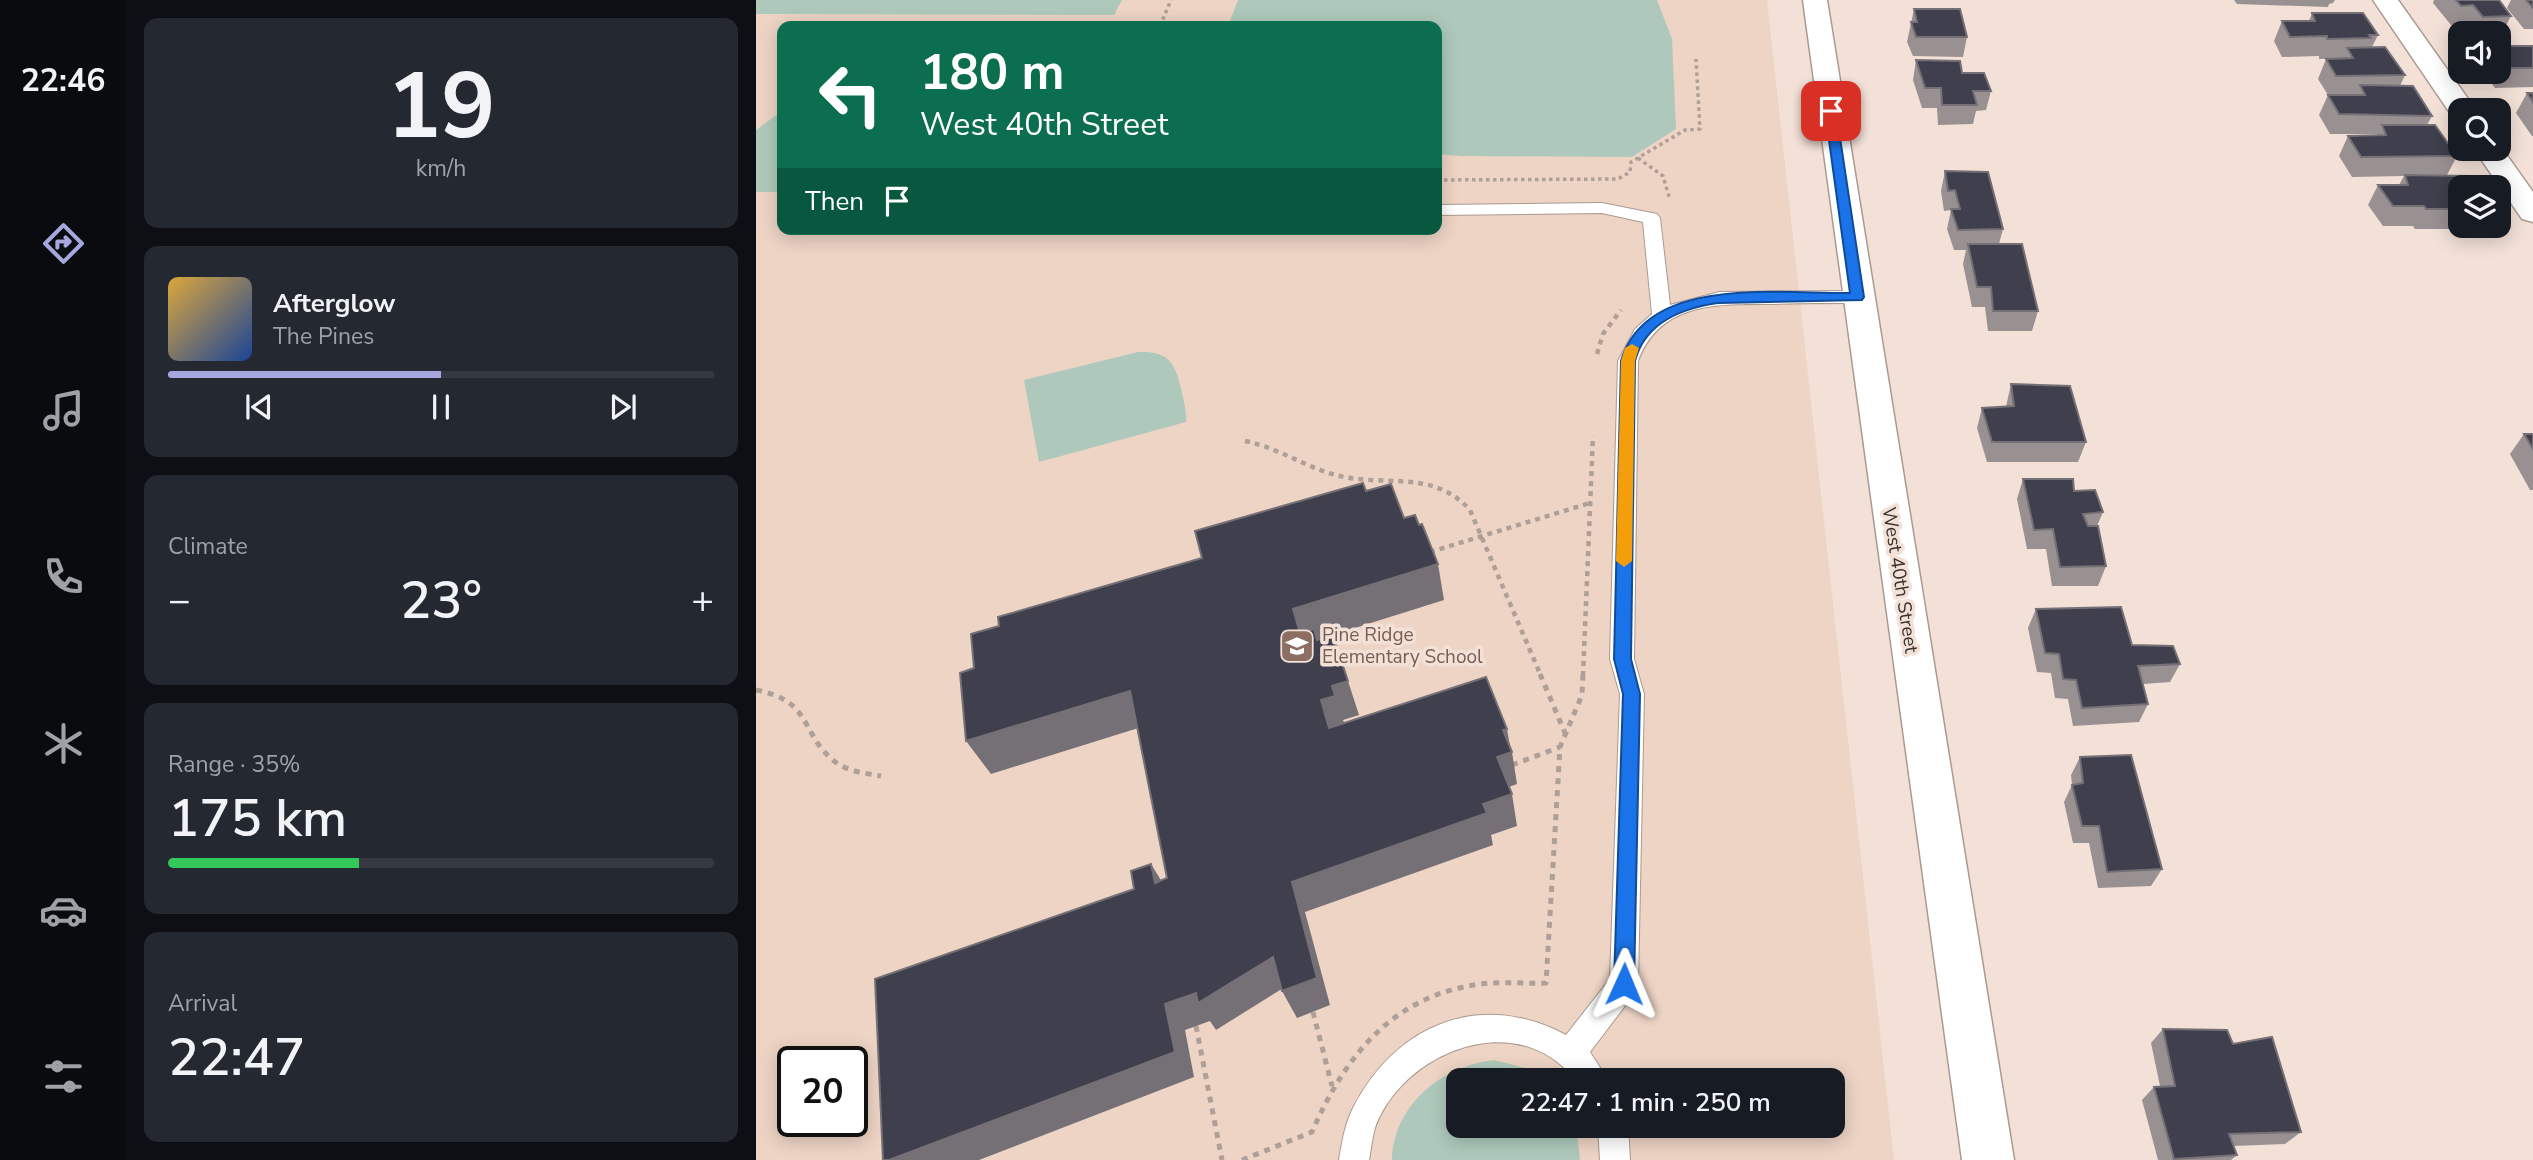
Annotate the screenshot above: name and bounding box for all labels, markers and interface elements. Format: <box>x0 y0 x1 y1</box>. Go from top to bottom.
map controls <box>2448 21 2511 238</box>
button: sound <box>2448 21 2511 84</box>
text: 180 m <box>920 39 1064 106</box>
text: 19 <box>386 45 496 169</box>
icon: left <box>805 49 896 140</box>
text: 22:46 <box>21 59 105 102</box>
pin <box>1801 81 1861 141</box>
icon: arrive <box>1812 92 1850 130</box>
button: search <box>2448 98 2511 161</box>
text: West 40th Street <box>920 103 1168 146</box>
text: km/h <box>416 153 466 184</box>
button: layers <box>2448 175 2511 238</box>
icon: arrive <box>878 182 916 220</box>
text: Then <box>805 184 864 219</box>
icon: directions <box>39 219 88 268</box>
text: Afterglow <box>273 286 396 321</box>
text: The Pines <box>273 321 374 352</box>
icon: music <box>39 386 88 435</box>
icon: previous <box>240 388 278 426</box>
icon: pause <box>422 388 460 426</box>
icon: next <box>604 388 642 426</box>
street label: West 40th Street <box>1876 505 1924 655</box>
text: Climate <box>168 531 248 562</box>
icon: phone <box>39 552 88 601</box>
text: 23° <box>400 565 482 636</box>
text: − <box>168 575 191 626</box>
text: + <box>691 575 714 626</box>
place label: Pine Ridge Elementary School <box>1322 622 1483 670</box>
school or university icon: Pine Ridge Elementary School <box>1278 627 1316 665</box>
icon: climate <box>39 719 88 768</box>
text: Range · 35% <box>168 749 300 780</box>
text: 175 km <box>168 783 347 854</box>
icon: car <box>39 886 88 935</box>
position arrow <box>1587 947 1661 1021</box>
text: Arrival <box>168 988 237 1019</box>
text: 22:47 <box>168 1022 305 1093</box>
speed limit sign: 20 <box>777 1046 868 1137</box>
icon: filters <box>39 1052 88 1101</box>
text: 22:47 · 1 min · 250 m <box>1520 1085 1771 1120</box>

